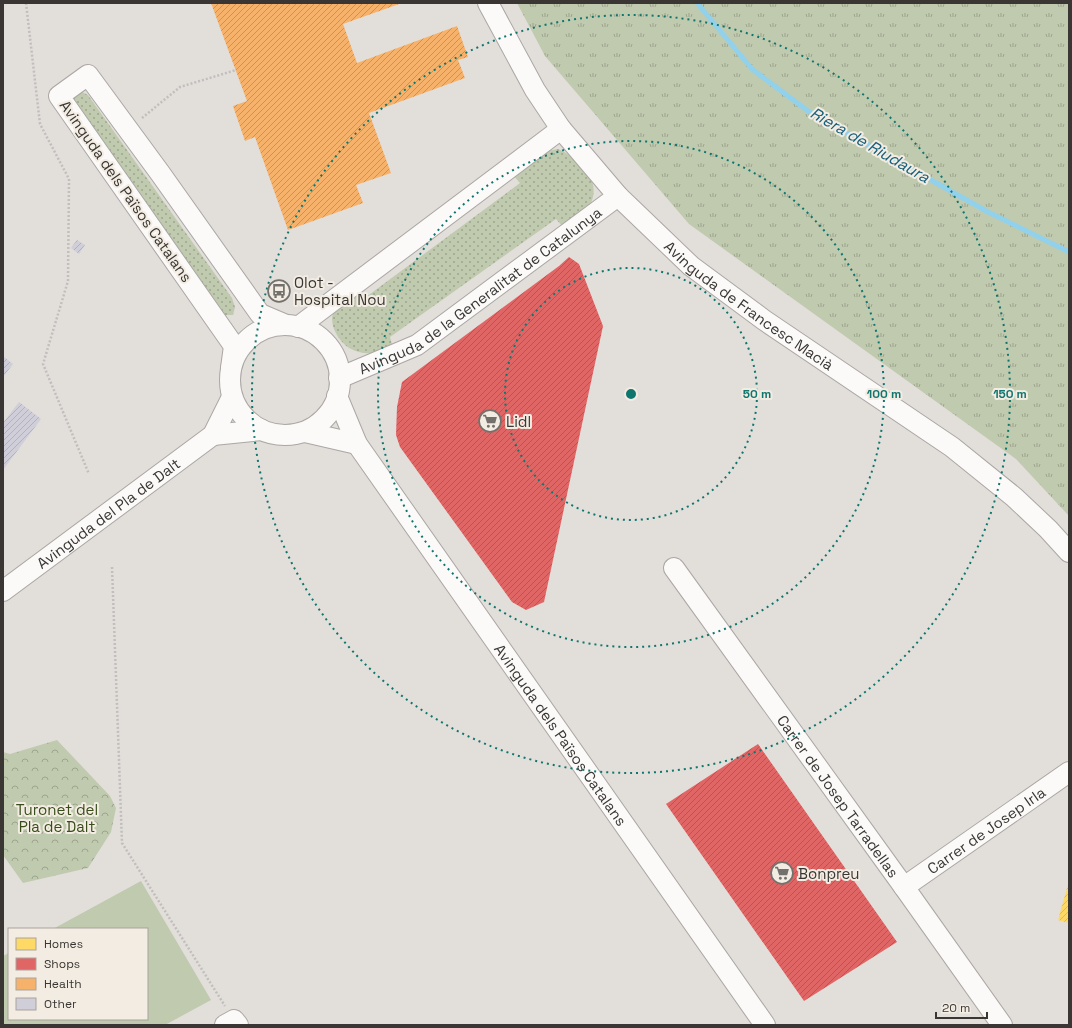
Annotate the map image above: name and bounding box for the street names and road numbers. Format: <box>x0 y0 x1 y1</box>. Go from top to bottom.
street label: Avinguda dels Països Catalans <box>56 96 196 286</box>
street label: Avinguda de la Generalitat de Catalunya <box>356 202 605 378</box>
street label: Avinguda de Francesc Macià <box>661 236 838 374</box>
street label: Avinguda del Pla de Dalt <box>33 453 184 572</box>
street label: Avinguda dels Països Catalans <box>491 640 632 829</box>
street label: Carrer de Josep Tarradellas <box>773 711 903 881</box>
street label: Carrer de Josep Irla <box>923 782 1049 878</box>

